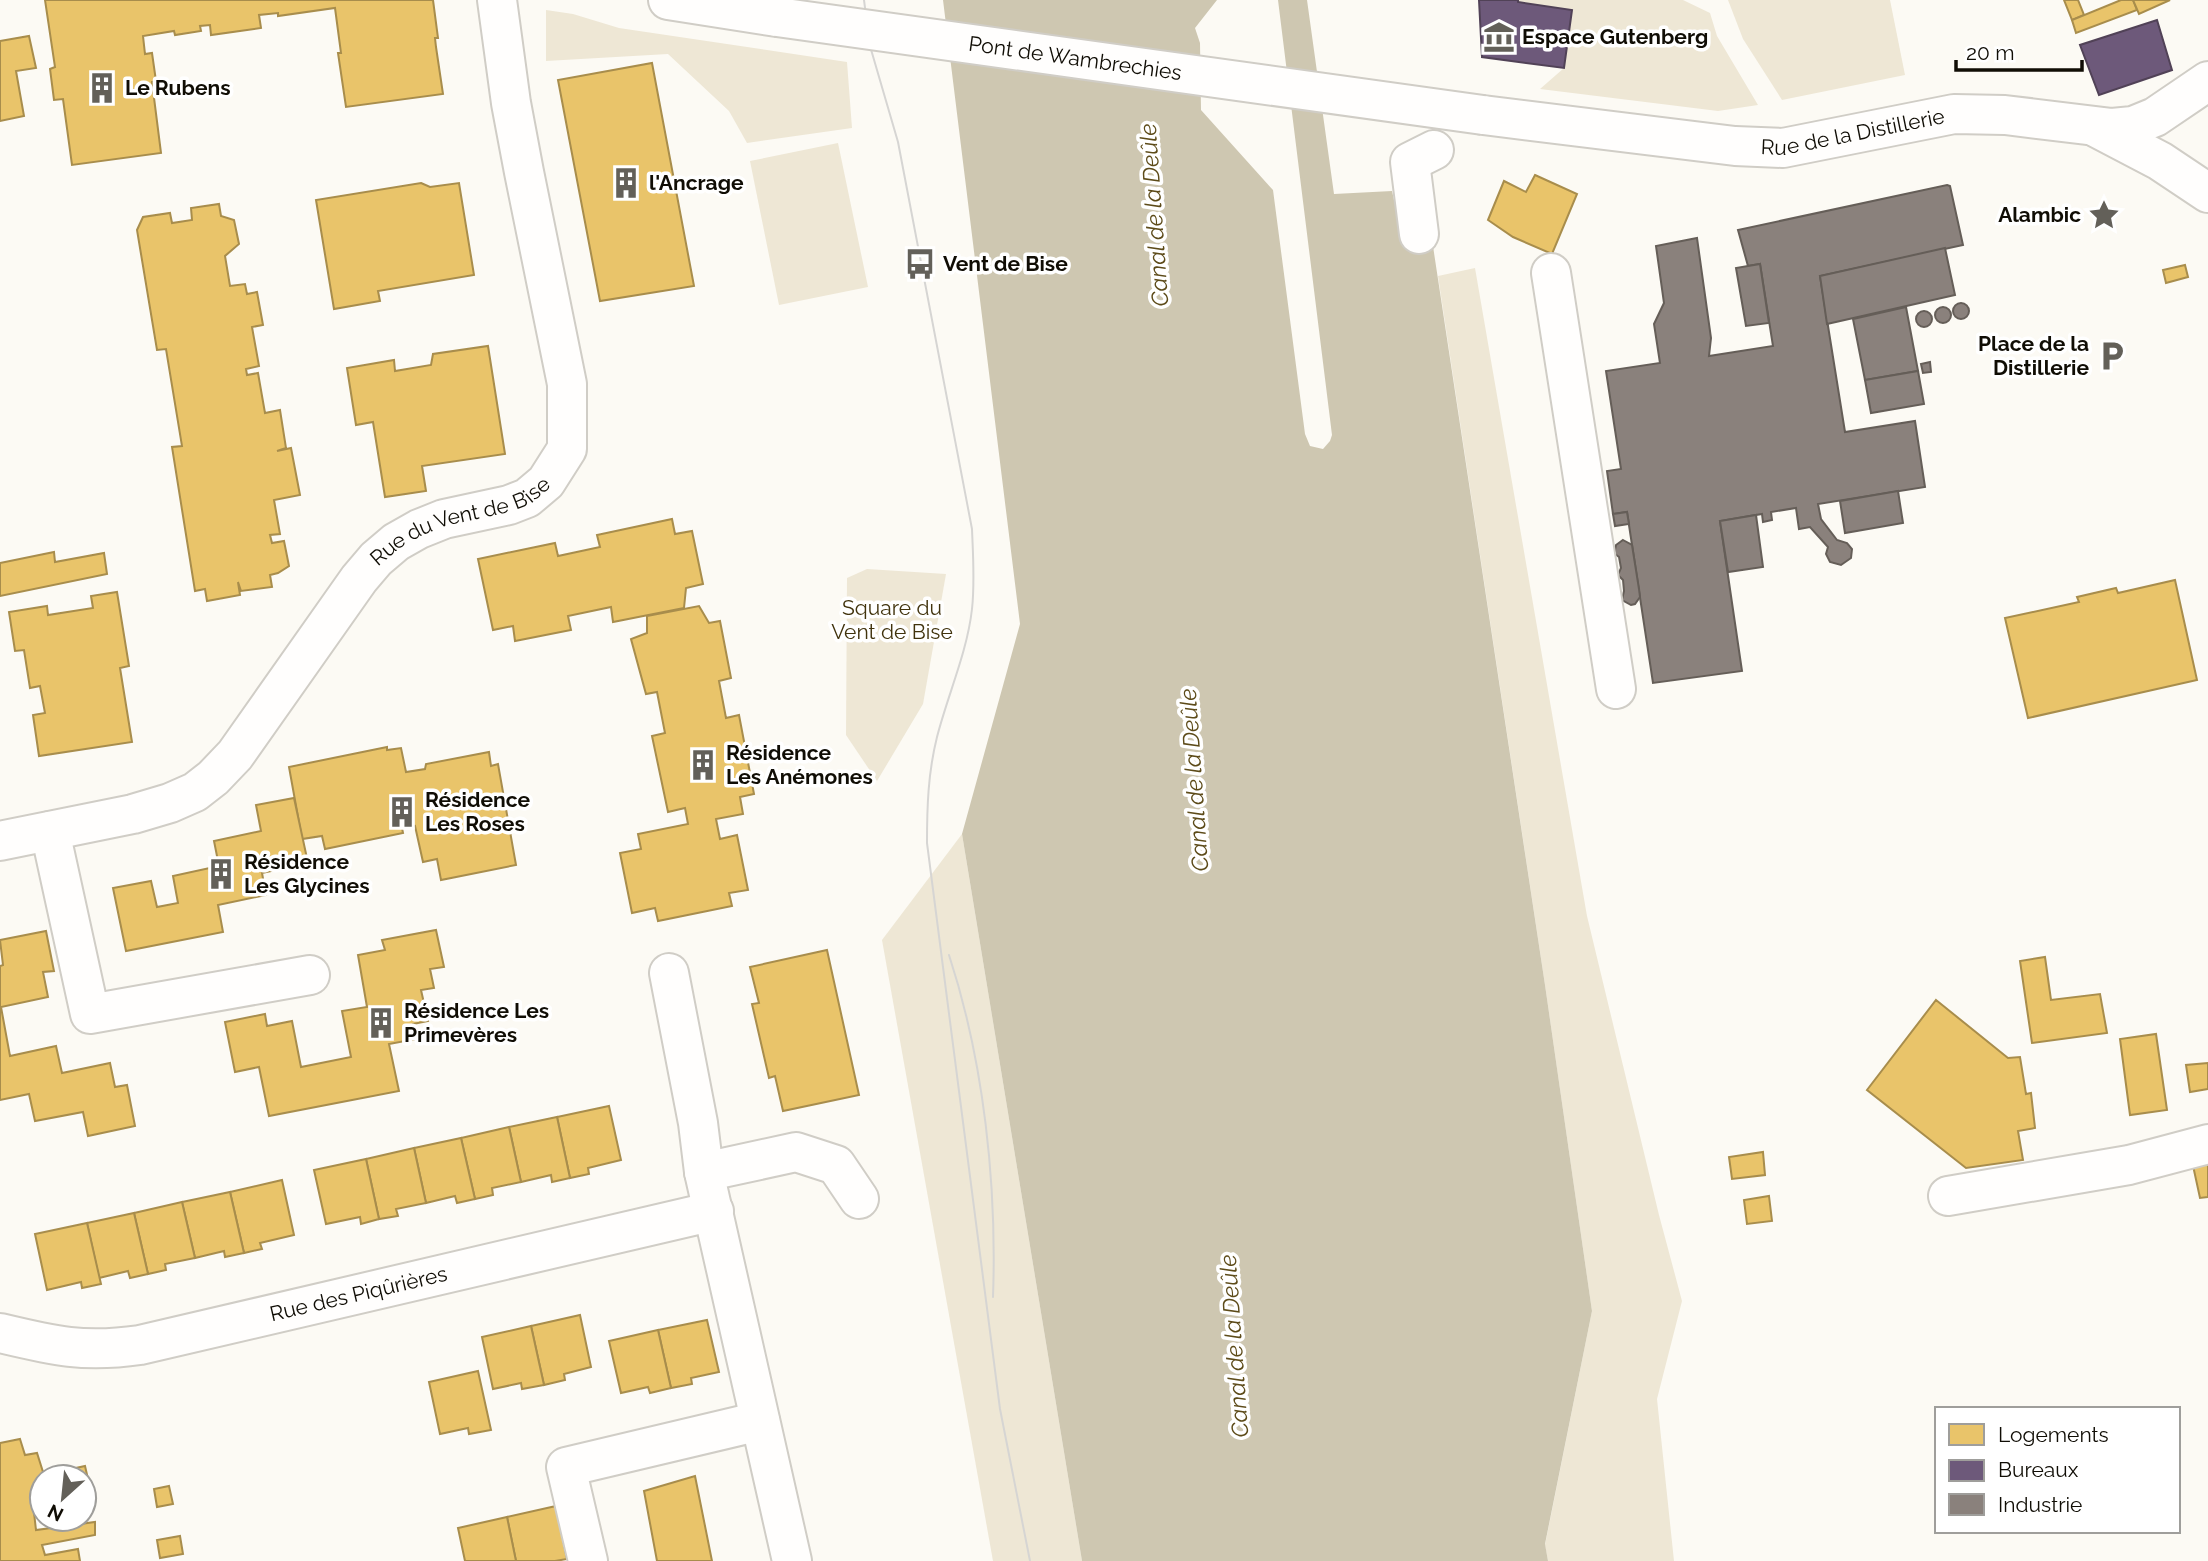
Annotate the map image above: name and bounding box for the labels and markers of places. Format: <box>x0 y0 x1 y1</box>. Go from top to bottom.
museum icon: Espace Gutenberg <box>1482 20 1516 54</box>
place label: Espace Gutenberg <box>1522 24 1708 49</box>
building icon: Le Rubens <box>85 71 119 105</box>
place label: Le Rubens <box>125 75 231 100</box>
building icon: l'Ancrage <box>609 166 643 200</box>
place label: l'Ancrage <box>649 170 744 195</box>
place icon: Alambic <box>2087 198 2121 232</box>
place label: Alambic <box>1998 202 2081 227</box>
bus stop icon: Vent de Bise <box>903 247 937 281</box>
place label: Vent de Bise <box>943 251 1068 276</box>
place label: Place de la Distillerie <box>1978 331 2089 380</box>
parking icon: Place de la Distillerie <box>2095 339 2129 373</box>
place label: Résidence Les Anémones <box>726 740 873 789</box>
building icon: Résidence Les Anémones <box>686 748 720 782</box>
place label: Résidence Les Roses <box>425 787 530 836</box>
building icon: Résidence Les Roses <box>385 795 419 829</box>
place label: Résidence Les Glycines <box>244 849 370 898</box>
building icon: Résidence Les Glycines <box>204 857 238 891</box>
place label: Résidence Les Primevères <box>404 998 549 1047</box>
building icon: Résidence Les Primevères <box>364 1006 398 1040</box>

